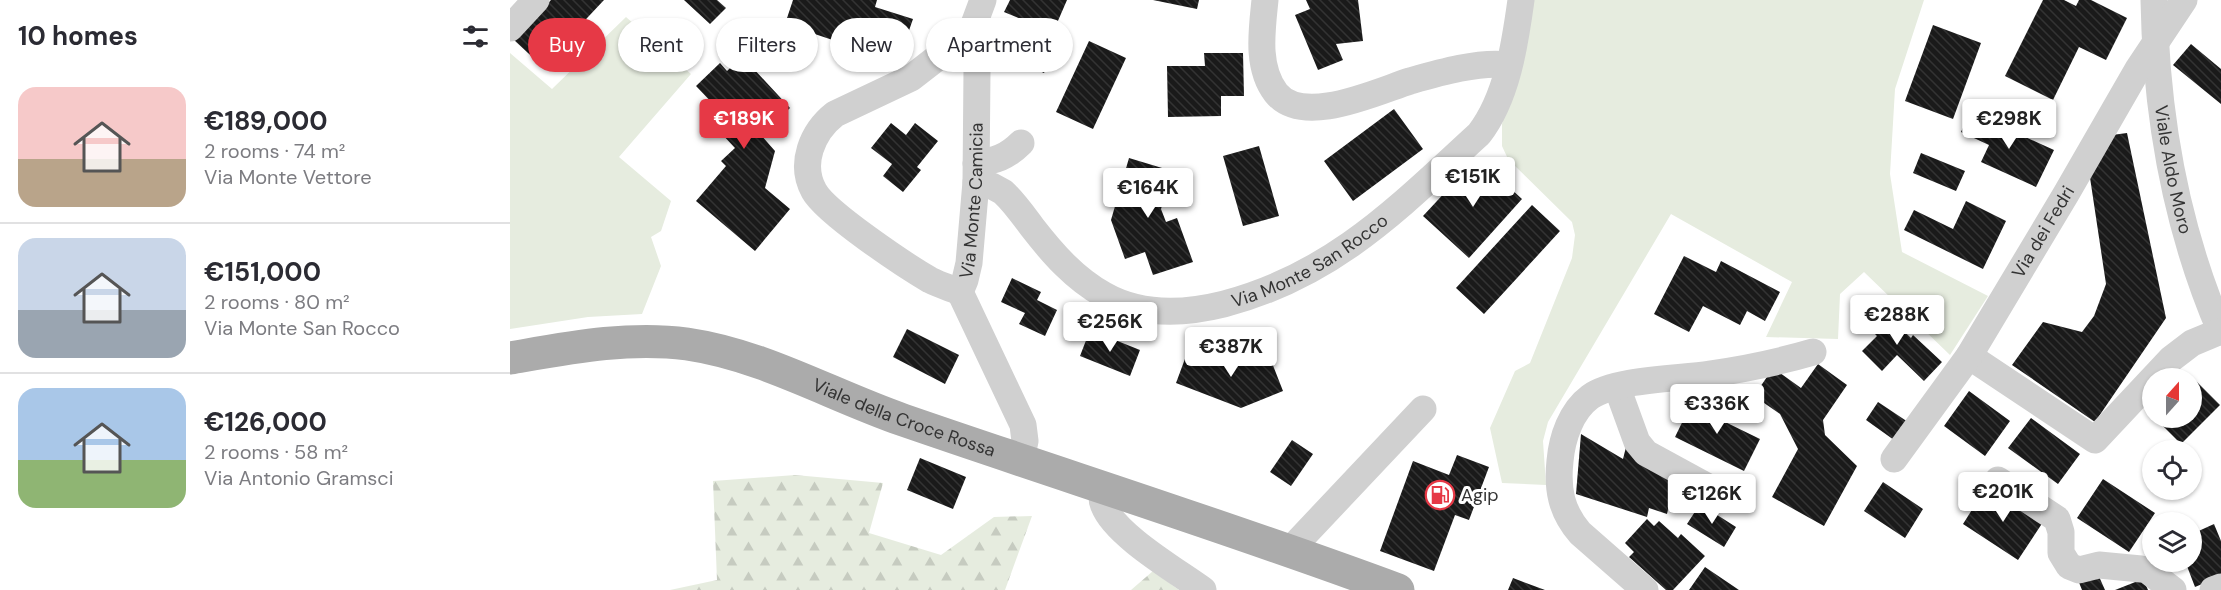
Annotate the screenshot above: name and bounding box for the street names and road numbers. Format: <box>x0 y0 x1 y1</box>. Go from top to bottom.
street label: Viale Aldo Moro <box>2149 104 2198 237</box>
street label: Via Monte Camicia <box>954 122 989 281</box>
street label: Via dei Fedri <box>2006 182 2080 282</box>
street label: Via Monte San Rocco <box>1228 208 1393 313</box>
street label: Viale della Croce Rossa <box>809 373 999 463</box>

